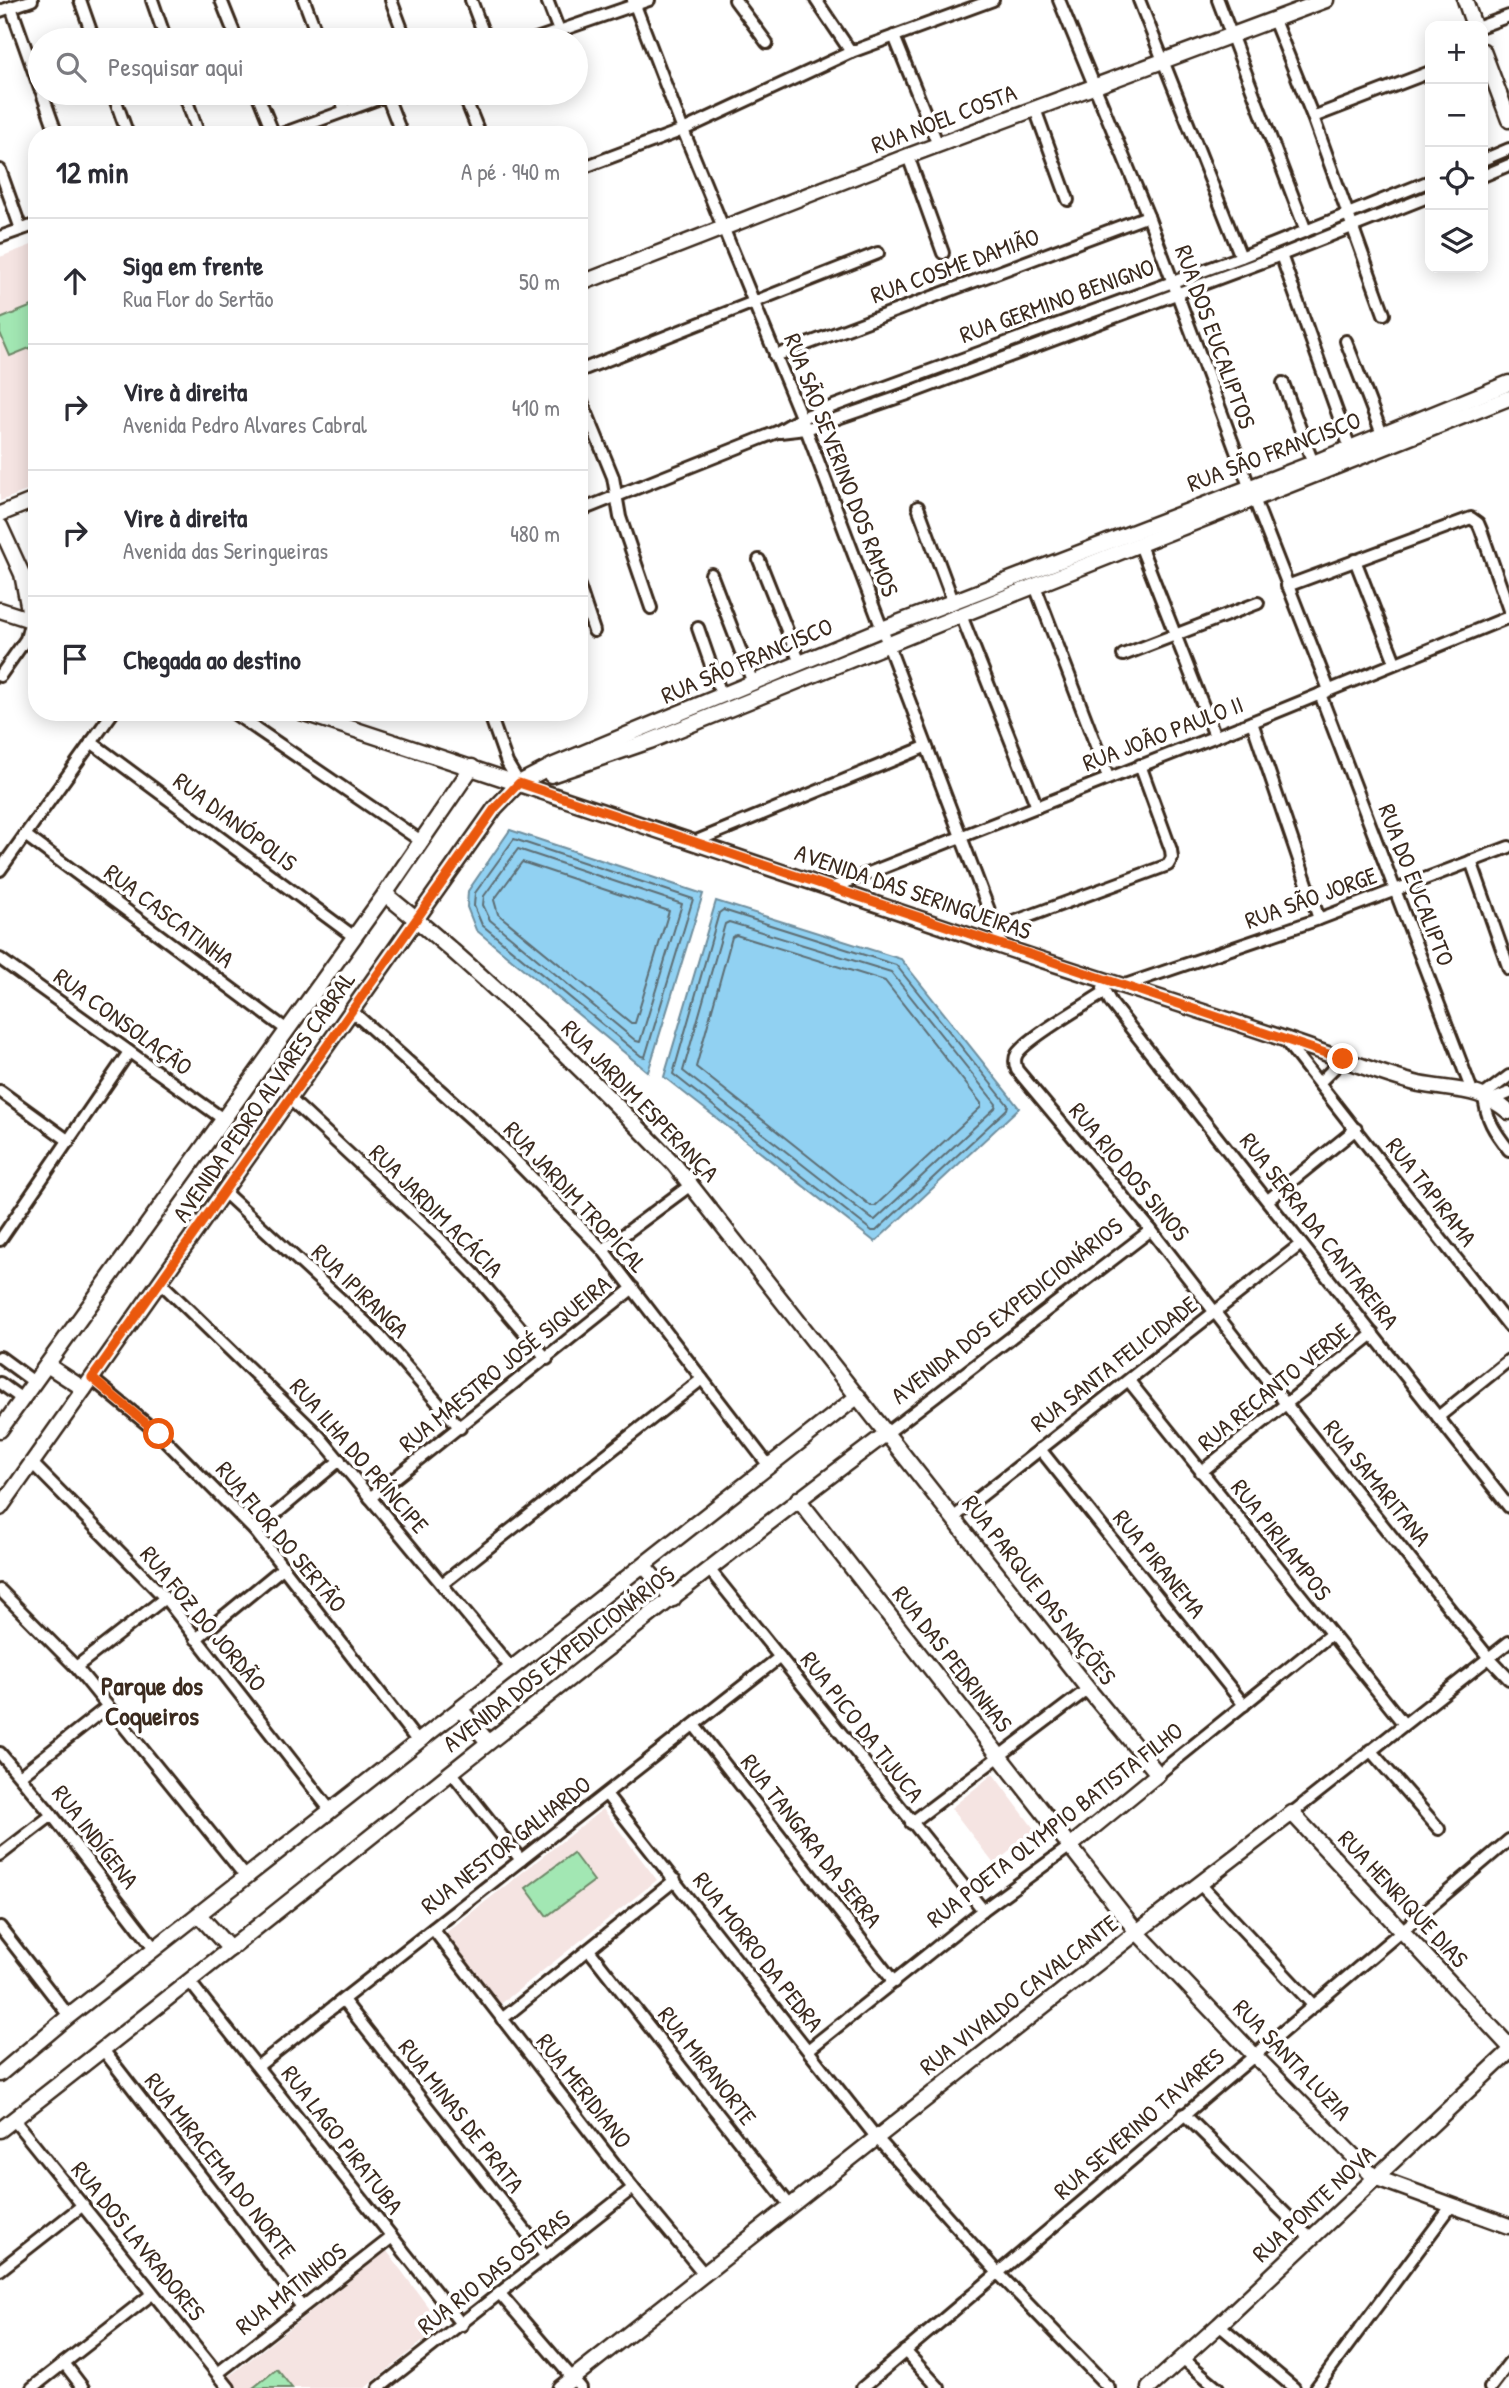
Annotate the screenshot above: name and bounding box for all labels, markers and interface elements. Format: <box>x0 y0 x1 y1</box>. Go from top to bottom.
map controls <box>1425 21 1488 273</box>
button: + <box>1425 21 1488 84</box>
search box <box>28 28 588 105</box>
icon: search <box>52 48 90 86</box>
text: Pesquisar aqui <box>108 49 244 84</box>
street label: RUA NOEL COSTA <box>867 76 1021 160</box>
button: − <box>1425 84 1488 147</box>
button: locate <box>1425 147 1488 210</box>
text: 12 min <box>56 152 129 192</box>
text: A pé · 940 m <box>461 156 560 187</box>
button: layers <box>1425 210 1488 273</box>
street label: RUA COSME DAMIÃO <box>866 220 1043 310</box>
street label: RUA DOS EUCALIPTOS <box>1168 241 1264 433</box>
text: Siga em frente <box>123 248 263 283</box>
street label: RUA GERMINO BENIGNO <box>955 250 1158 350</box>
icon: ahead <box>56 262 94 300</box>
text: 50 m <box>519 266 560 297</box>
text: Rua Flor do Sertão <box>123 283 273 314</box>
street label: RUA SÃO SEVERINO DOS RAMOS <box>777 329 907 601</box>
text: Vire à direita <box>123 374 247 409</box>
icon: right <box>56 388 94 426</box>
text: 410 m <box>512 392 560 423</box>
street label: RUA SÃO FRANCISCO <box>1182 403 1365 499</box>
text: Avenida Pedro Alvares Cabral <box>123 409 367 440</box>
text: Vire à direita <box>123 500 247 535</box>
icon: right <box>56 514 94 552</box>
text: 480 m <box>510 518 560 549</box>
text: Avenida das Seringueiras <box>123 535 328 566</box>
street label: RUA SÃO FRANCISCO <box>656 609 837 711</box>
icon: arrive <box>56 640 94 678</box>
text: Chegada ao destino <box>123 642 301 677</box>
street label: RUA JOÃO PAULO II <box>1078 688 1248 778</box>
street label: RUA DIANÓPOLIS <box>167 764 304 878</box>
street label: RUA DO EUCALIPTO <box>1371 799 1463 970</box>
street label: AVENIDA DAS SERINGUEIRAS <box>791 836 1036 947</box>
street label: RUA CASCATINHA <box>98 856 241 975</box>
street label: RUA SÃO JORGE <box>1240 858 1381 936</box>
street label: RUA CONSOLAÇÃO <box>48 960 199 1082</box>
street label: AVENIDA PEDRO ALVARES CABRAL <box>164 965 362 1228</box>
street label: RUA JARDIM ESPERANÇA <box>555 1012 727 1188</box>
route end <box>1327 1043 1358 1074</box>
street label: RUA RIO DOS SINOS <box>1062 1095 1197 1247</box>
street label: RUA JARDIM TROPICAL <box>497 1114 654 1279</box>
street label: RUA SERRA DA CANTAREIRA <box>1233 1126 1407 1335</box>
street label: RUA TAPIRAMA <box>1379 1130 1485 1253</box>
street label: RUA JARDIM ACÁCIA <box>363 1136 511 1284</box>
street label: AVENIDA DOS EXPEDICIONÁRIOS <box>884 1210 1129 1411</box>
street label: RUA IPIRANGA <box>305 1236 416 1345</box>
street label: RUA MAESTRO JOSÉ SIQUEIRA <box>392 1268 617 1459</box>
street label: RUA SANTA FELICIDADE <box>1023 1288 1204 1438</box>
street label: RUA RECANTO VERDE <box>1190 1315 1357 1458</box>
street label: RUA ILHA DO PRÍNCIPE <box>283 1371 437 1540</box>
street label: RUA SAMARITANA <box>1317 1412 1439 1553</box>
route start <box>143 1418 174 1449</box>
street label: RUA FLOR DO SERTÃO <box>209 1454 354 1619</box>
street label: RUA PIRILAMPOS <box>1224 1472 1339 1607</box>
street label: RUA PARQUE DAS NAÇÕES <box>956 1488 1124 1691</box>
street label: RUA PIRANEMA <box>1106 1503 1213 1624</box>
street label: RUA FOZ DO JORDÃO <box>133 1539 274 1698</box>
street label: AVENIDA DOS EXPEDICIONÁRIOS <box>436 1558 681 1759</box>
street label: RUA DAS PEDRINHAS <box>885 1578 1020 1738</box>
street label: RUA PICO DA TIJUCA <box>794 1644 932 1809</box>
district label: Parque dos Coqueiros <box>101 1668 203 1734</box>
street label: RUA POETA OLYMPIO BATISTA FILHO <box>920 1714 1189 1934</box>
street label: RUA TANGARA DA SERRA <box>734 1747 890 1934</box>
street label: RUA NESTOR GALHARDO <box>414 1768 597 1921</box>
street label: RUA INDÍGENA <box>45 1778 147 1895</box>
street label: RUA HENRIQUE DIAS <box>1332 1823 1476 1974</box>
street label: RUA MORRO DA PEDRA <box>686 1865 831 2038</box>
street label: RUA VIVALDO CAVALCANTE <box>913 1906 1124 2082</box>
street label: RUA SANTA LUZIA <box>1227 1992 1359 2127</box>
street label: RUA MIRANORTE <box>651 1999 765 2132</box>
street label: RUA MERIDIANO <box>530 2026 640 2154</box>
street label: RUA MINAS DE PRATA <box>392 2032 532 2199</box>
street label: RUA SEVERINO TAVARES <box>1046 2040 1230 2206</box>
street label: RUA LAGO PIRATUBA <box>275 2058 411 2221</box>
street label: RUA MIRACEMA DO NORTE <box>138 2066 304 2265</box>
street label: RUA PONTE NOVA <box>1245 2138 1382 2269</box>
street label: RUA DOS LAVRADORES <box>64 2154 213 2327</box>
street label: RUA RIO DAS OSTRAS <box>410 2201 576 2341</box>
street label: RUA MATINHOS <box>228 2235 352 2342</box>

